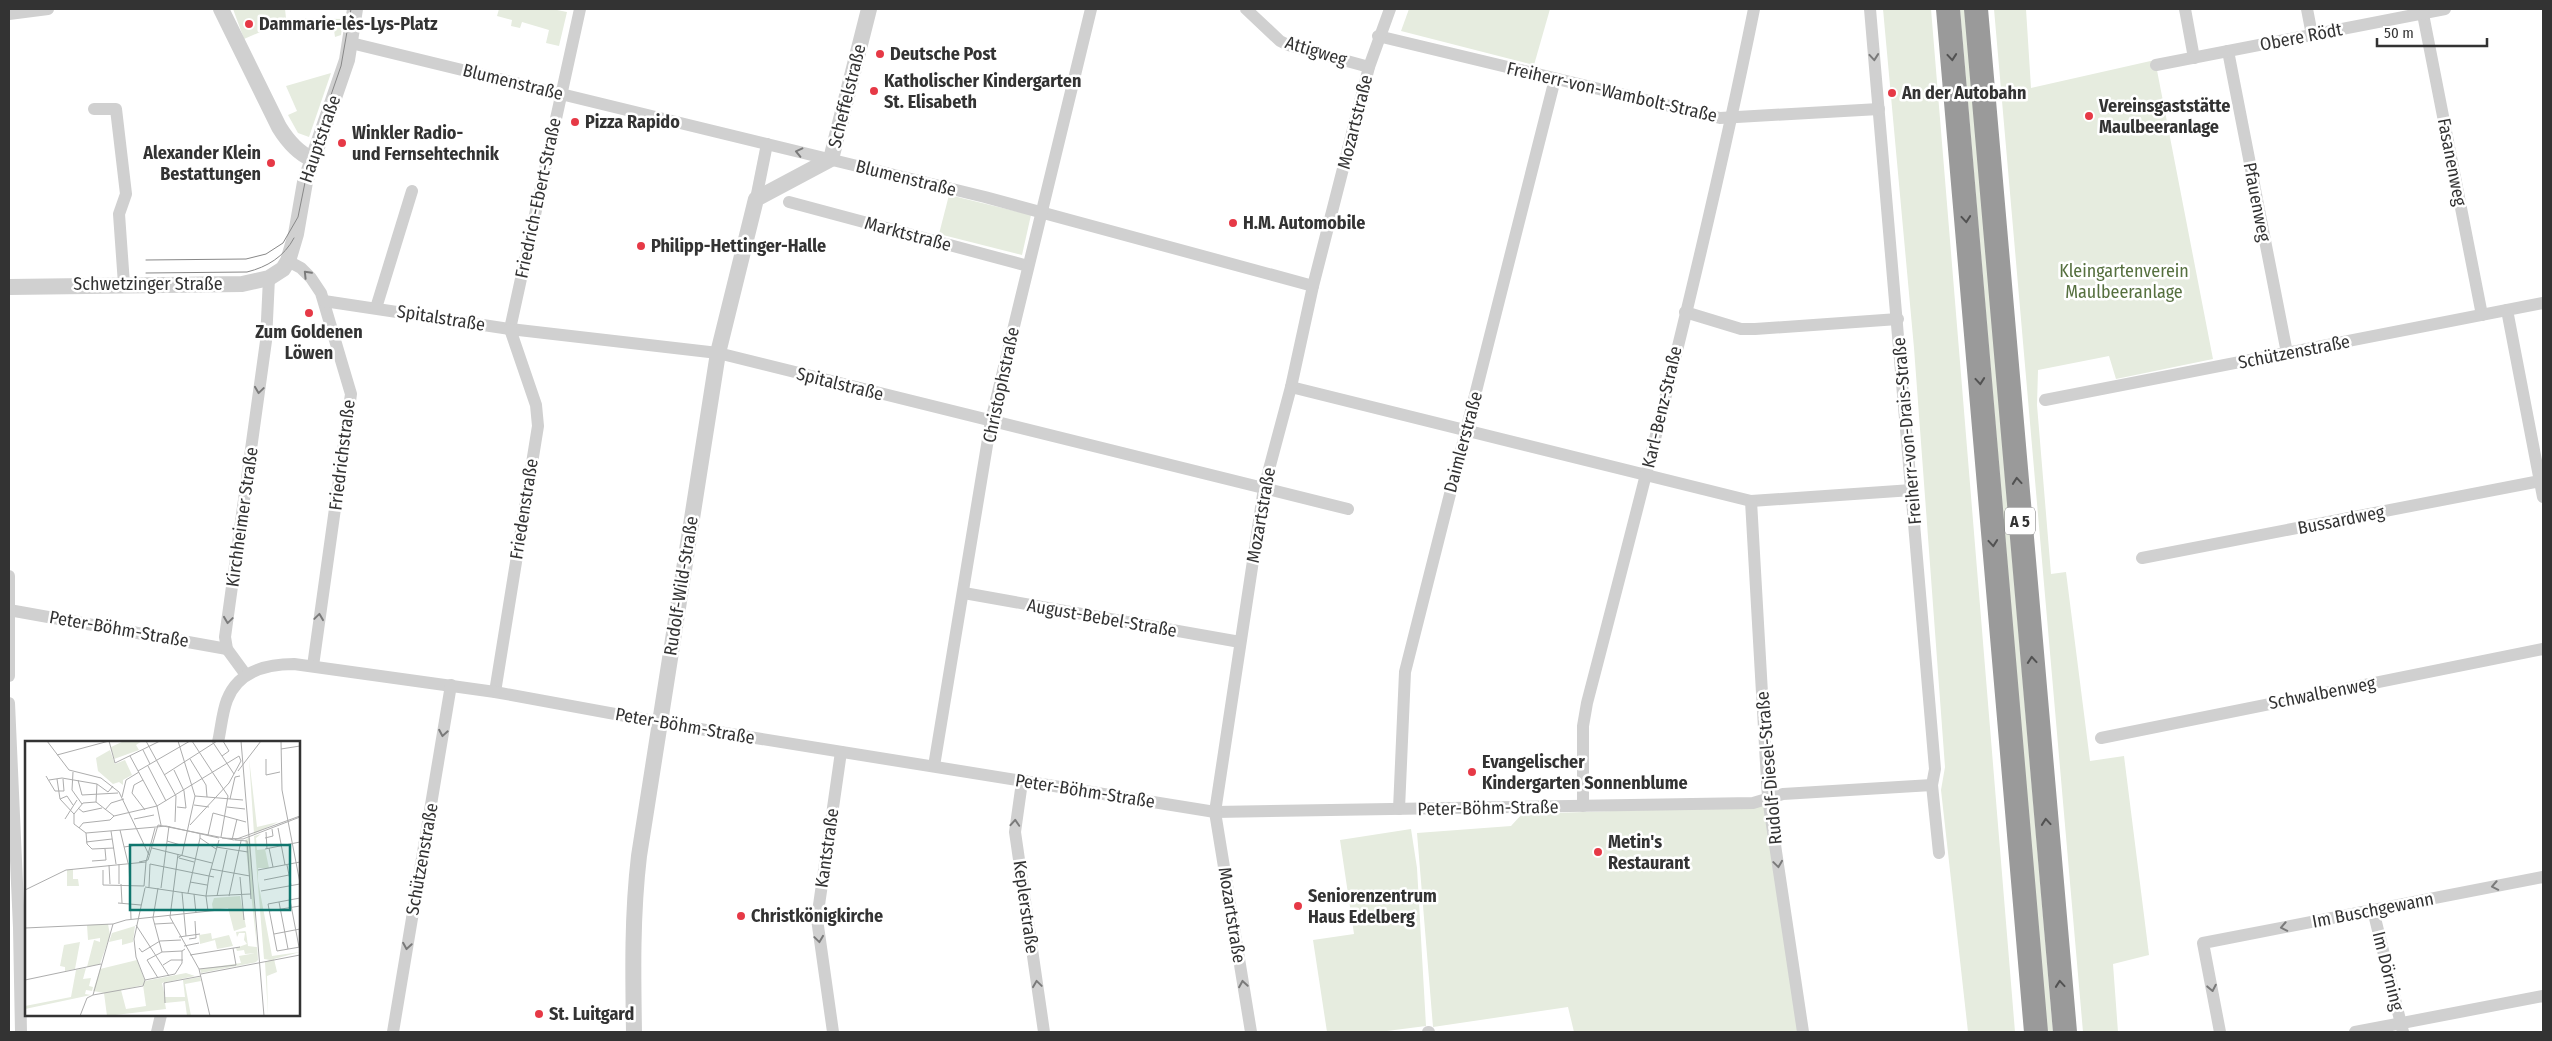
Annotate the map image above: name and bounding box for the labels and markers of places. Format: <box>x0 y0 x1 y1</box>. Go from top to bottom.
place label: Dammarie-lès-Lys-Platz <box>259 13 438 35</box>
marker: Dammarie-lès-Lys-Platz <box>243 18 255 30</box>
place label: Deutsche Post <box>890 43 997 65</box>
marker: Deutsche Post <box>874 48 886 60</box>
place label: Katholischer Kindergarten St. Elisabeth <box>884 70 1081 113</box>
place label: An der Autobahn <box>1901 82 2026 104</box>
marker: Katholischer Kindergarten St. Elisabeth <box>868 85 880 97</box>
marker: An der Autobahn <box>1886 87 1898 99</box>
place label: Vereinsgaststätte Maulbeeranlage <box>2098 95 2230 138</box>
marker: Vereinsgaststätte Maulbeeranlage <box>2083 110 2095 122</box>
place label: Pizza Rapido <box>585 111 680 133</box>
marker: Pizza Rapido <box>569 116 581 128</box>
place label: Winkler Radio- und Fernsehtechnik <box>352 122 500 165</box>
marker: Winkler Radio- und Fernsehtechnik <box>336 137 348 149</box>
place label: Alexander Klein Bestattungen <box>142 142 261 185</box>
marker: Alexander Klein Bestattungen <box>265 157 277 169</box>
place label: H.M. Automobile <box>1243 212 1365 234</box>
marker: H.M. Automobile <box>1227 217 1239 229</box>
place label: Philipp-Hettinger-Halle <box>651 235 826 257</box>
marker: Philipp-Hettinger-Halle <box>635 240 647 252</box>
marker: Zum Goldenen Löwen <box>303 307 315 319</box>
place label: Zum Goldenen Löwen <box>255 321 363 364</box>
place label: Evangelischer Kindergarten Sonnenblume <box>1482 751 1688 794</box>
marker: Evangelischer Kindergarten Sonnenblume <box>1466 766 1478 778</box>
place label: Metin's Restaurant <box>1608 831 1691 874</box>
marker: Metin's Restaurant <box>1592 846 1604 858</box>
place label: Seniorenzentrum Haus Edelberg <box>1308 885 1437 928</box>
marker: Seniorenzentrum Haus Edelberg <box>1292 900 1304 912</box>
place label: Christkönigkirche <box>751 905 883 927</box>
marker: Christkönigkirche <box>735 910 747 922</box>
place label: St. Luitgard <box>549 1003 634 1025</box>
marker: St. Luitgard <box>533 1008 545 1020</box>

